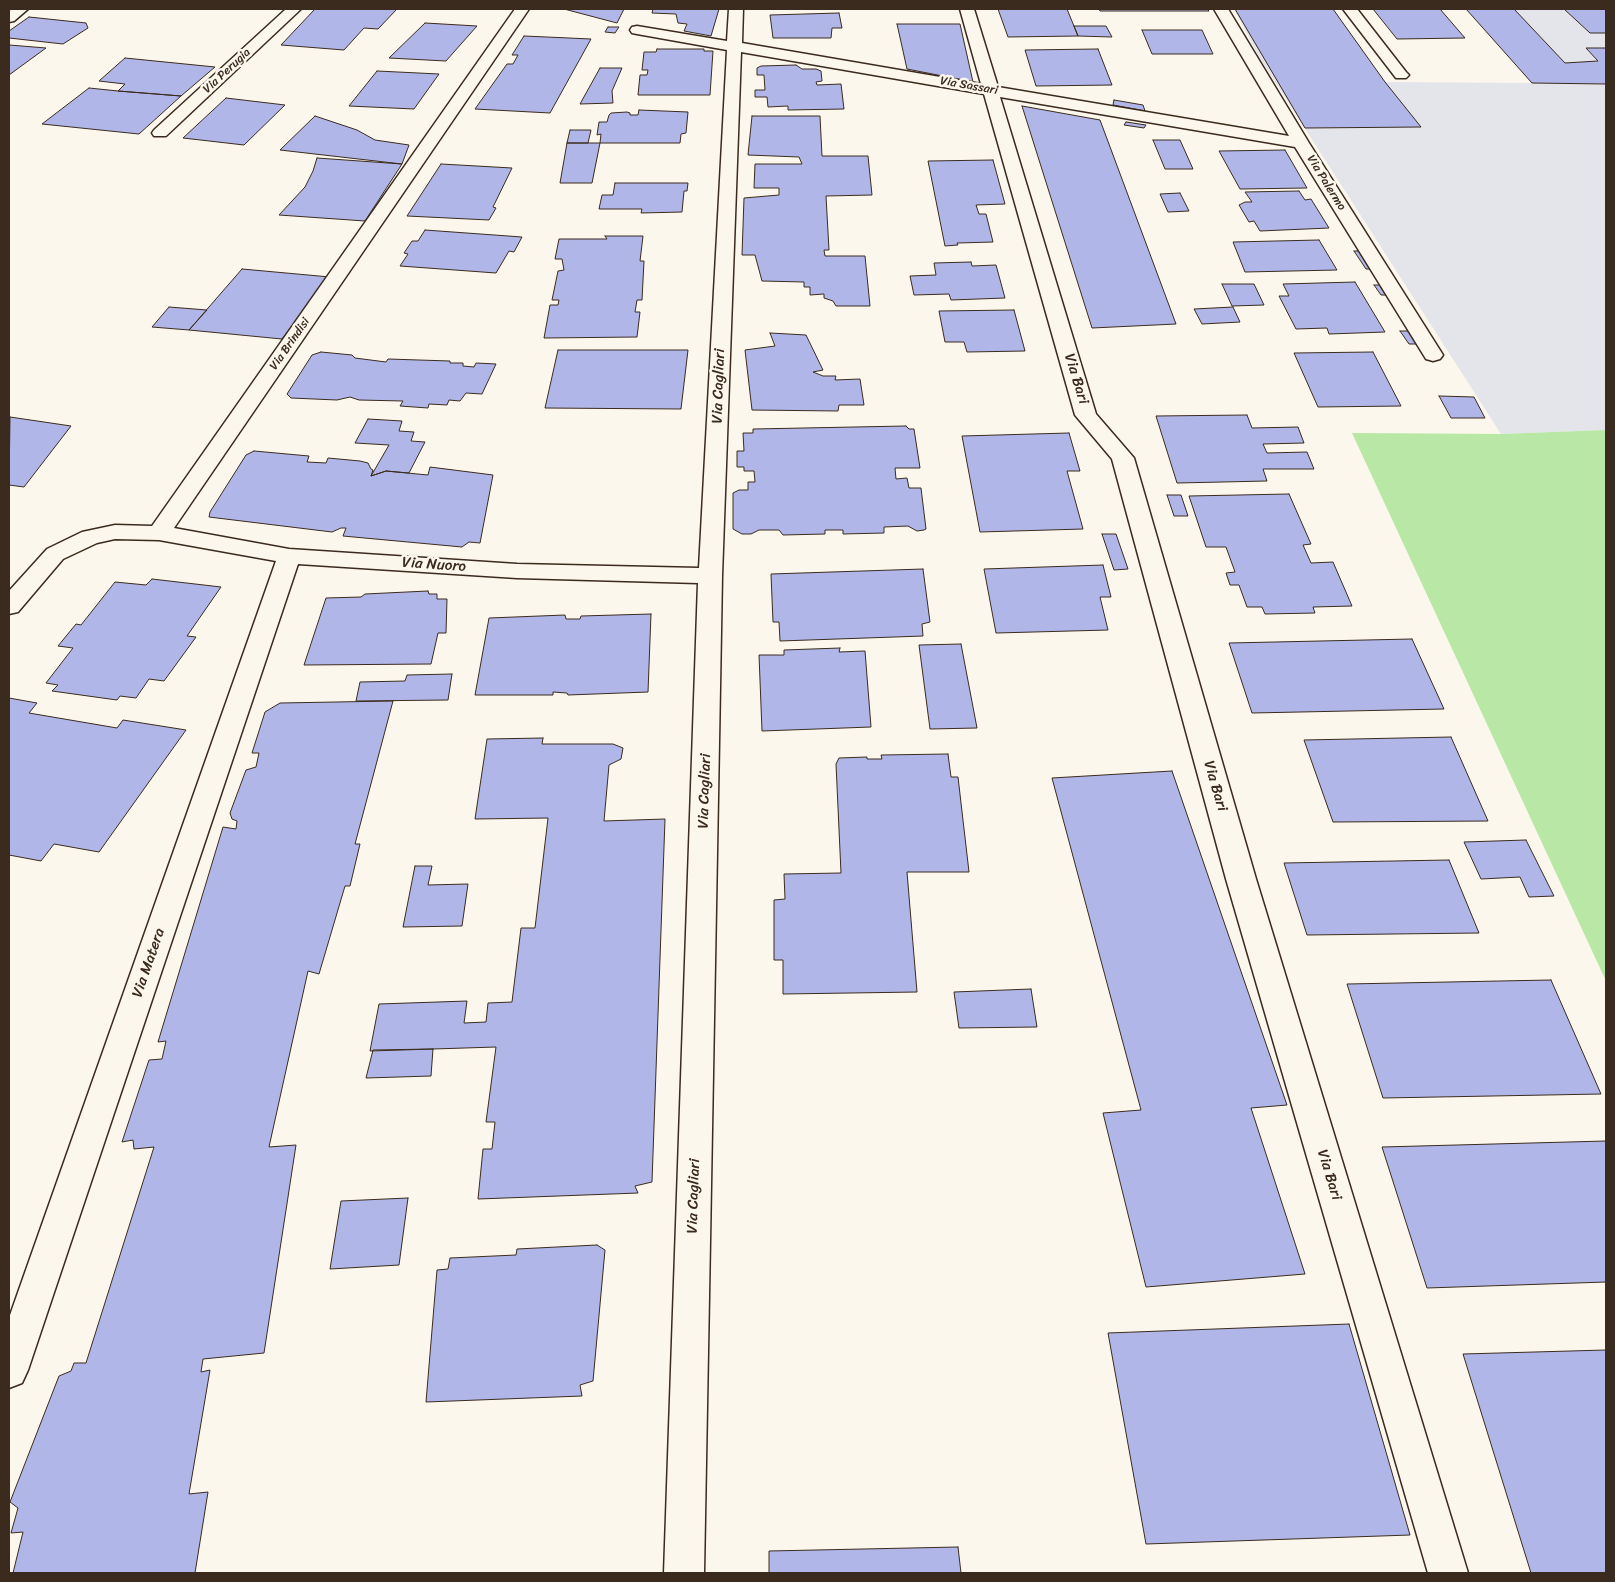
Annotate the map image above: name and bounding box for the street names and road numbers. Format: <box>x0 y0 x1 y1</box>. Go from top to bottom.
street label: Via Perugia <box>200 45 254 97</box>
street label: Via Sassari <box>939 74 999 98</box>
street label: Via Palermo <box>1303 153 1349 213</box>
street label: Via Brindisi <box>267 315 313 373</box>
street label: Via Cagliari <box>709 348 729 424</box>
street label: Via Bari <box>1060 352 1092 406</box>
street label: Via Nuoro <box>401 554 467 576</box>
street label: Via Cagliari <box>695 753 715 829</box>
street label: Via Bari <box>1199 759 1231 813</box>
street label: Via Matera <box>129 926 169 1000</box>
street label: Via Bari <box>1313 1148 1345 1202</box>
street label: Via Cagliari <box>684 1158 704 1234</box>

